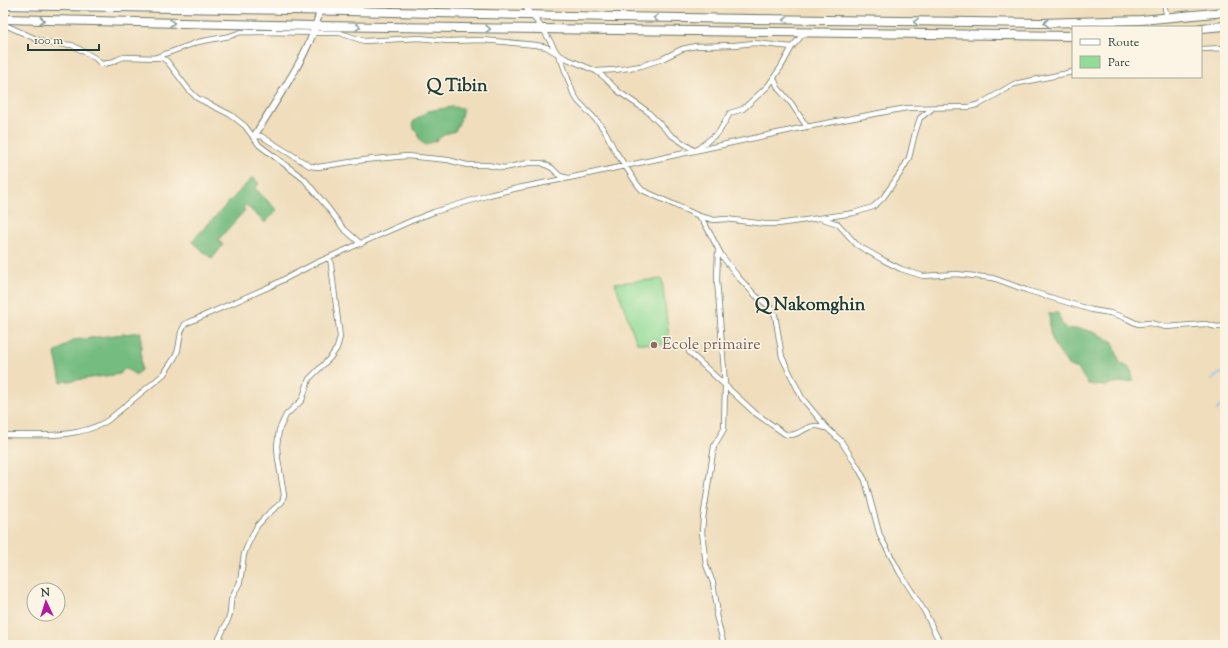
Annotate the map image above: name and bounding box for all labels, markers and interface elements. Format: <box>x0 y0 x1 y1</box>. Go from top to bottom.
one-way arrow <box>653 14 659 22</box>
one-way arrow <box>39 16 45 24</box>
one-way arrow <box>783 16 789 24</box>
one-way arrow <box>913 18 919 26</box>
one-way arrow <box>169 19 175 27</box>
one-way arrow <box>1043 19 1049 27</box>
one-way arrow <box>355 22 361 31</box>
one-way arrow <box>485 24 491 33</box>
scale bar <box>28 26 99 52</box>
legend <box>1072 26 1202 78</box>
text: 100 m <box>34 32 63 50</box>
text: Route <box>1108 34 1140 52</box>
text: Parc <box>1108 54 1130 72</box>
district label: Q Tibin <box>426 74 488 100</box>
district label: Q Nakomghin <box>755 293 866 319</box>
place label: Ecole primaire <box>662 334 761 357</box>
marker: Ecole primaire <box>649 340 659 350</box>
north arrow <box>26 582 66 622</box>
text: N <box>39 585 51 601</box>

